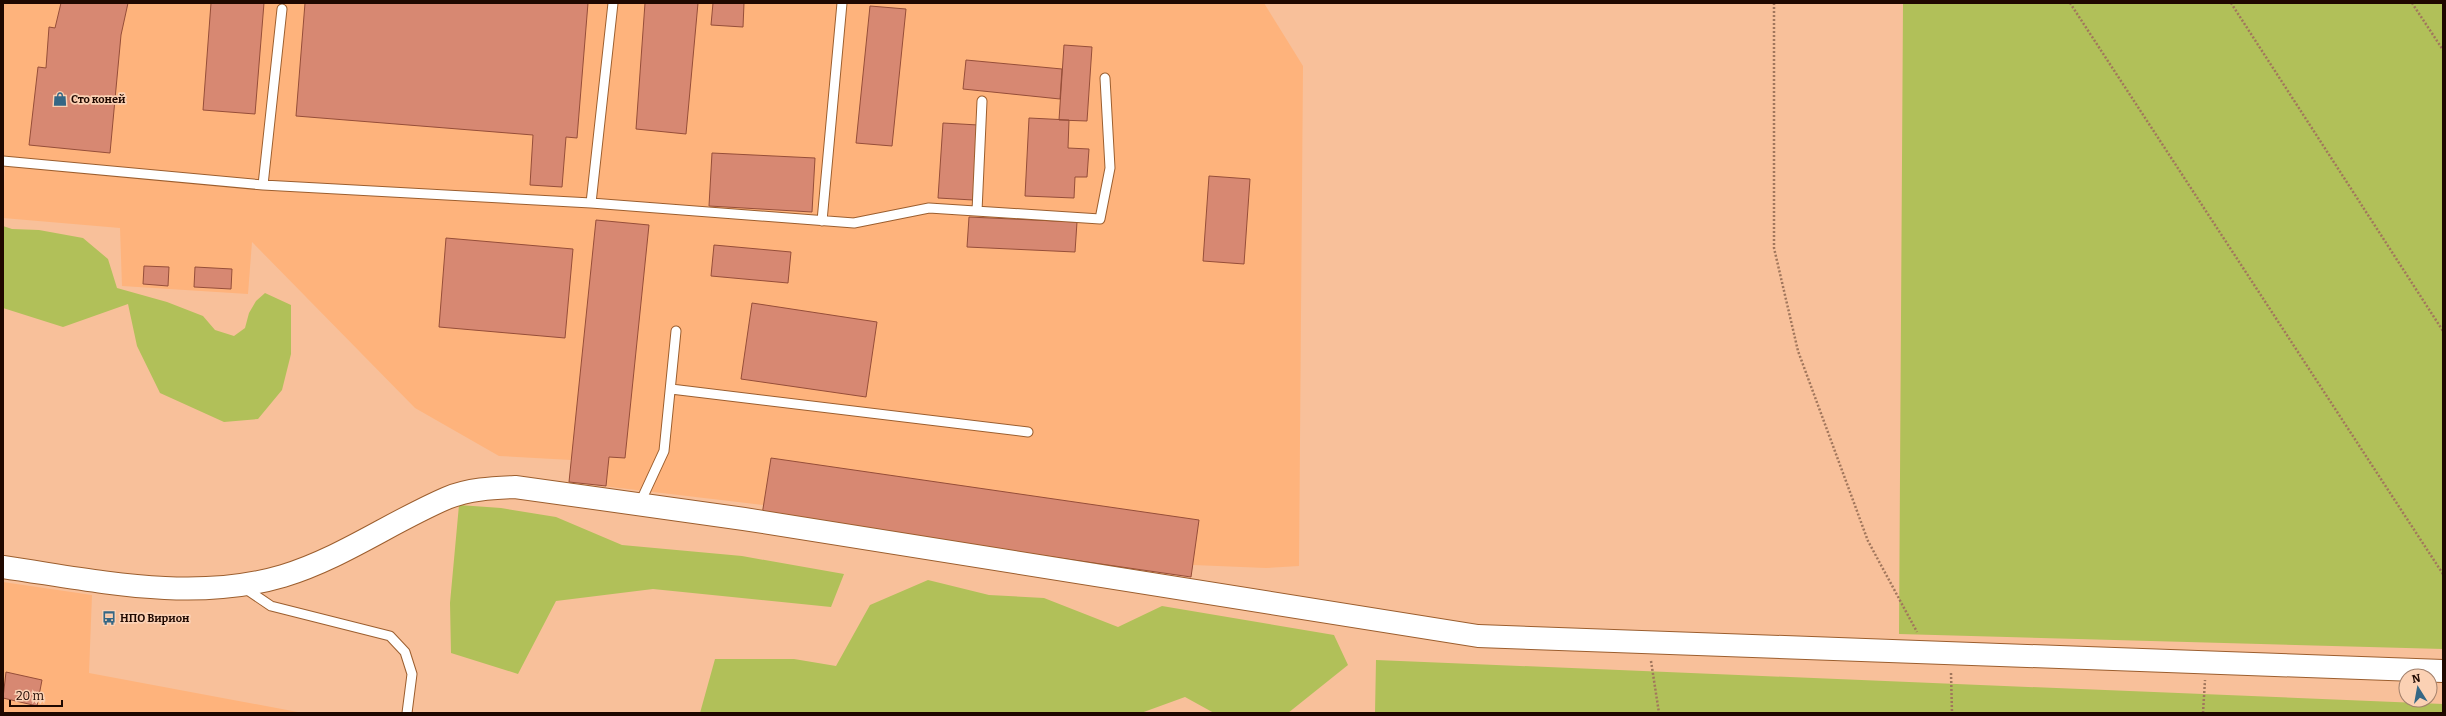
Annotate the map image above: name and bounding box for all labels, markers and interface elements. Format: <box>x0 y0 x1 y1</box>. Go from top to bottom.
shop icon: Сто коней <box>52 91 68 107</box>
place label: Сто коней <box>71 93 126 106</box>
bus stop icon: НПО Вирион <box>101 610 117 626</box>
place label: НПО Вирион <box>120 612 190 625</box>
north arrow <box>2398 668 2438 708</box>
text: N <box>2411 671 2422 686</box>
scale bar <box>10 682 62 708</box>
text: 20 m <box>16 689 45 703</box>

